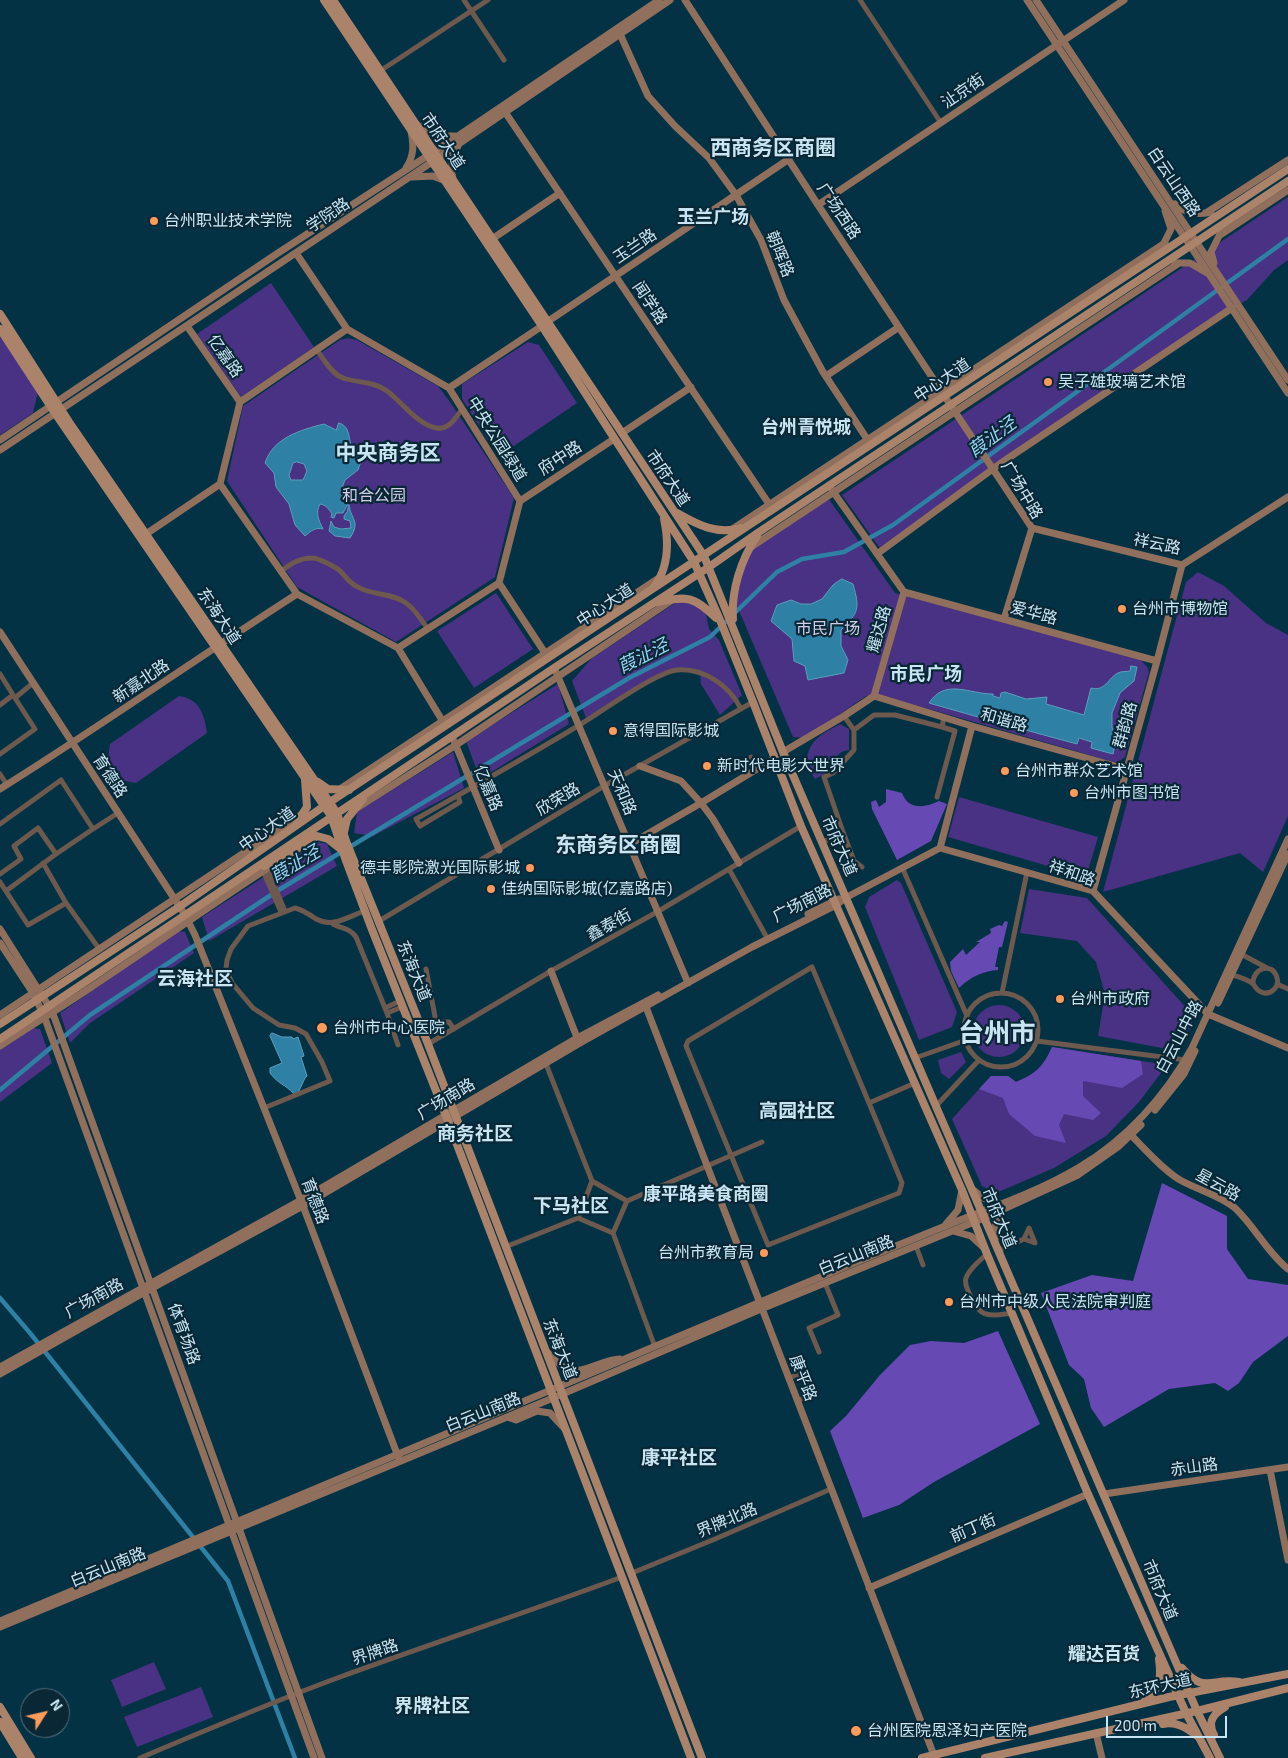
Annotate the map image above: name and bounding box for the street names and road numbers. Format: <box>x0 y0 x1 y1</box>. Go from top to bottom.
street label: 沚京街 <box>938 70 988 112</box>
street label: 市府大道 <box>417 109 469 173</box>
street label: 白云山西路 <box>1144 143 1204 221</box>
street label: 广场西路 <box>813 179 865 243</box>
street label: 学院路 <box>303 194 353 236</box>
street label: 玉兰路 <box>610 225 660 267</box>
street label: 朝晖路 <box>762 228 798 280</box>
street label: 闻学路 <box>629 278 671 328</box>
street label: 亿嘉路 <box>203 331 247 381</box>
street label: 中心大道 <box>910 354 974 406</box>
street label: 中央公园绿道 <box>463 393 531 485</box>
street label: 府中路 <box>535 437 585 479</box>
street label: 市府大道 <box>642 446 694 510</box>
street label: 广场中路 <box>997 458 1047 522</box>
street label: 祥云路 <box>1132 530 1182 558</box>
street label: 中心大道 <box>573 580 637 630</box>
street label: 东海大道 <box>193 584 245 648</box>
street label: 爱华路 <box>1008 598 1060 628</box>
street label: 耀达路 <box>863 603 895 655</box>
street label: 新嘉北路 <box>109 655 173 707</box>
street label: 群韵路 <box>1109 699 1141 751</box>
street label: 和谐路 <box>978 704 1030 736</box>
street label: 育德路 <box>89 751 131 801</box>
street label: 亿嘉路 <box>470 762 506 814</box>
street label: 天和路 <box>604 766 640 818</box>
street label: 欣荣路 <box>532 778 584 820</box>
street label: 中心大道 <box>235 803 299 855</box>
street label: 市府大道 <box>817 813 861 879</box>
street label: 祥和路 <box>1046 856 1098 890</box>
street label: 广场南路 <box>769 880 835 926</box>
street label: 鑫泰街 <box>583 905 635 945</box>
street label: 东海大道 <box>393 938 435 1004</box>
street label: 白云山中路 <box>1152 997 1206 1077</box>
street label: 广场南路 <box>414 1074 478 1124</box>
street label: 星云路 <box>1192 1165 1244 1205</box>
street label: 育德路 <box>297 1175 333 1227</box>
street label: 市府大道 <box>978 1185 1020 1251</box>
street label: 白云山南路 <box>815 1231 897 1279</box>
street label: 广场南路 <box>61 1274 127 1322</box>
street label: 体育场路 <box>164 1301 204 1367</box>
street label: 东海大道 <box>539 1316 581 1382</box>
street label: 康平路 <box>785 1352 821 1404</box>
street label: 白云山南路 <box>442 1388 524 1436</box>
street label: 赤山路 <box>1169 1454 1219 1480</box>
street label: 界牌北路 <box>694 1499 760 1541</box>
street label: 前丁街 <box>947 1510 999 1546</box>
street label: 白云山南路 <box>67 1543 149 1591</box>
street label: 市府大道 <box>1139 1557 1181 1623</box>
street label: 界牌路 <box>349 1635 401 1669</box>
street label: 东环大道 <box>1127 1669 1193 1703</box>

